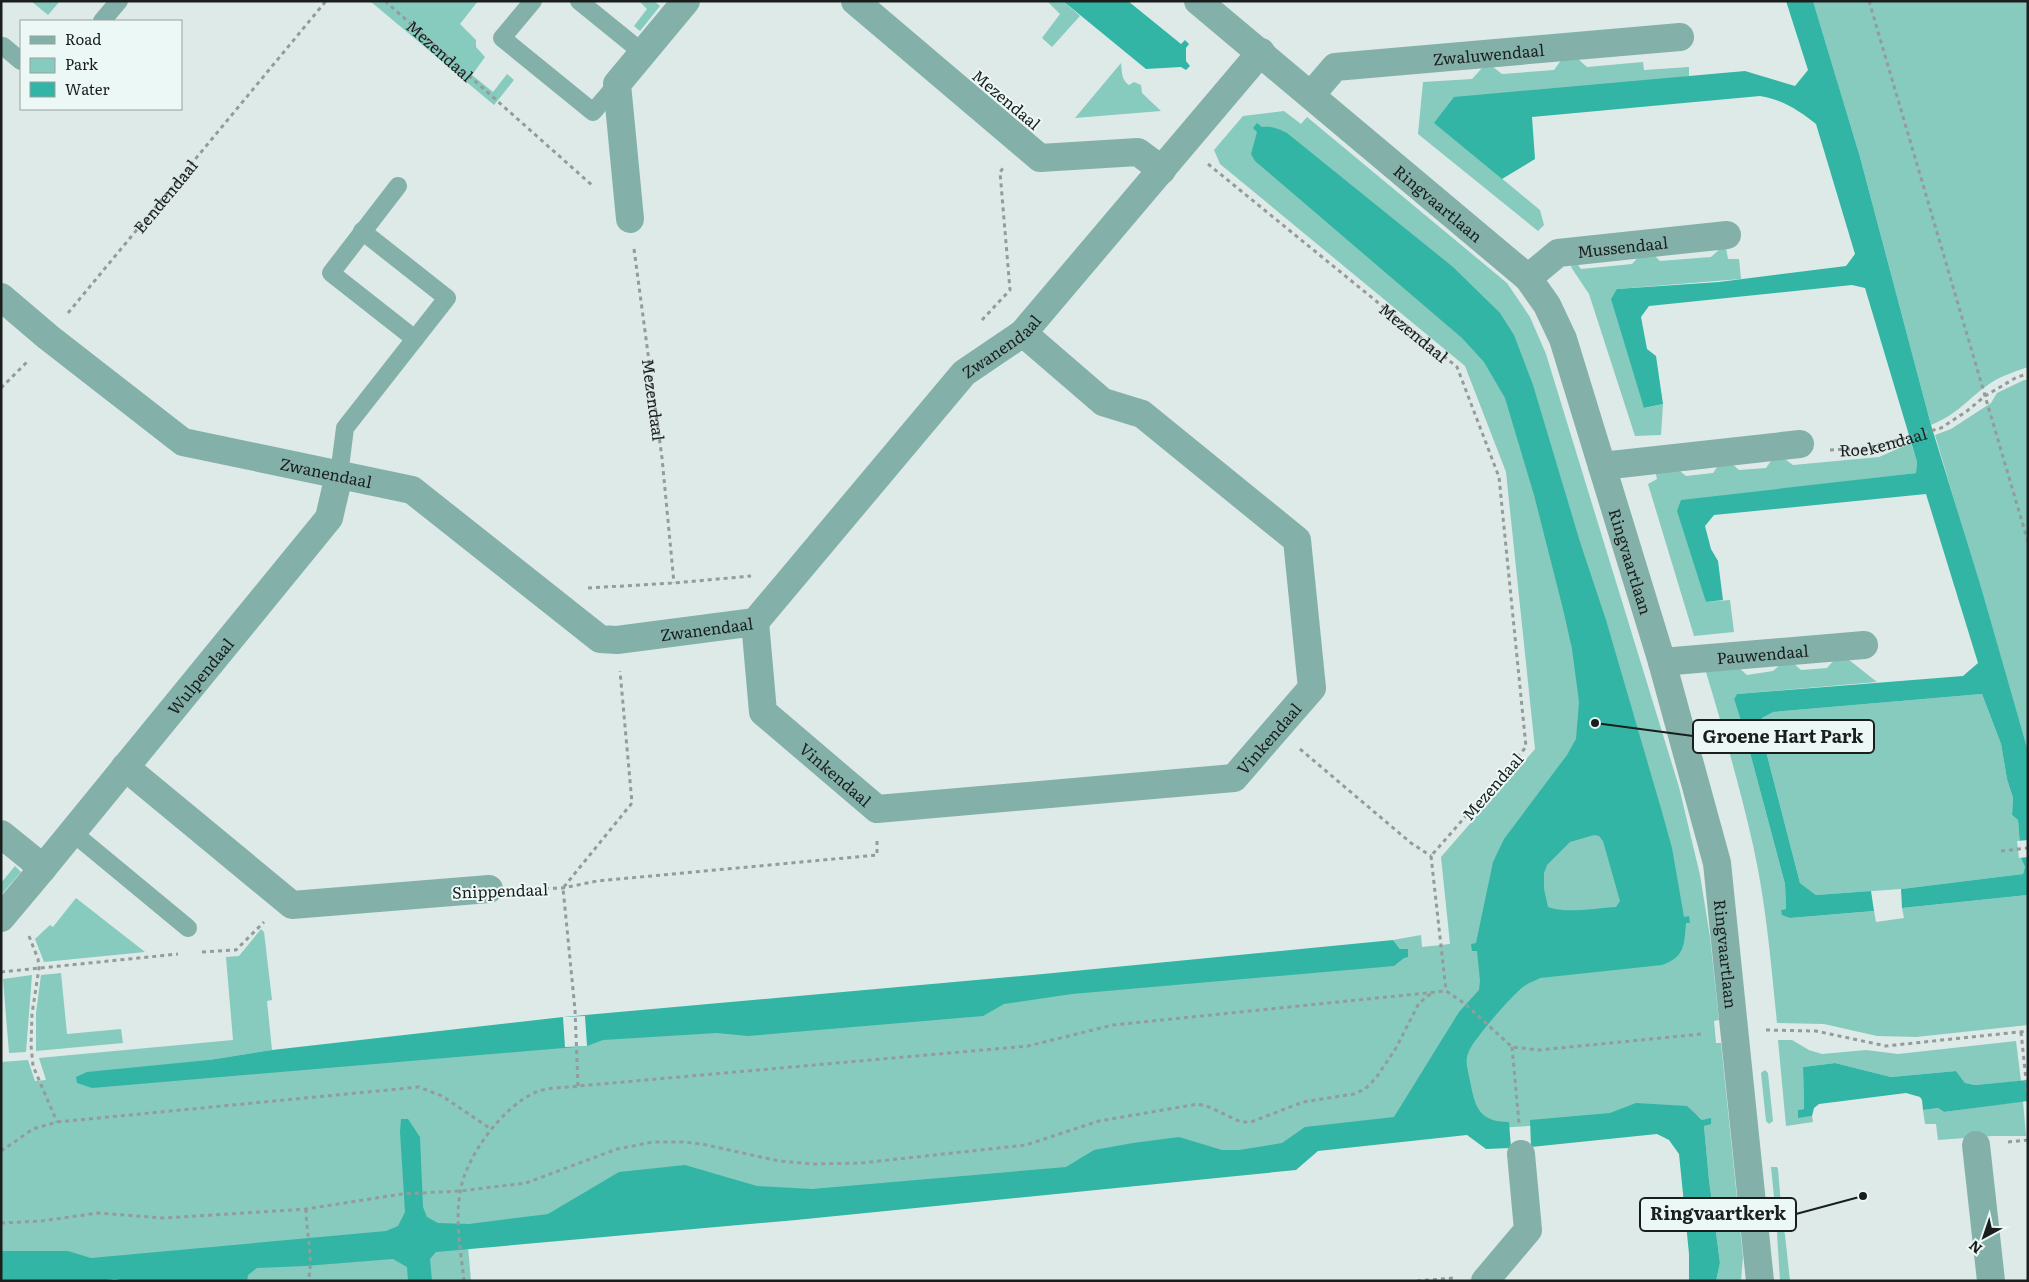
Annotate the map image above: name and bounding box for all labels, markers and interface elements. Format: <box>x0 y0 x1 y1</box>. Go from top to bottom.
street label: Mezendaal <box>401 14 479 87</box>
legend <box>20 20 182 110</box>
text: Road <box>65 27 101 50</box>
street label: Zwaluwendaal <box>1432 37 1545 70</box>
text: Park <box>65 52 99 75</box>
street label: Mezendaal <box>968 63 1046 135</box>
text: Water <box>65 77 110 100</box>
street label: Eendendaal <box>127 154 203 238</box>
street label: Ringvaartlaan <box>1389 158 1489 248</box>
street label: Mussendaal <box>1576 229 1669 263</box>
street label: Mezendaal <box>1374 297 1454 368</box>
street label: Zwanendaal <box>957 309 1046 383</box>
street label: Mezendaal <box>637 357 672 442</box>
street label: Roekendaal <box>1839 420 1930 462</box>
street label: Zwanendaal <box>278 451 374 493</box>
street label: Ringvaartlaan <box>1604 505 1659 618</box>
street label: Zwanendaal <box>659 610 755 646</box>
street label: Wulpendaal <box>161 632 239 720</box>
street label: Pauwendaal <box>1716 638 1810 669</box>
street label: Vinkendaal <box>1231 697 1306 779</box>
callout: Groene Hart Park <box>1693 720 1874 753</box>
text: Groene Hart Park <box>1703 722 1864 749</box>
street label: Vinkendaal <box>794 736 877 812</box>
street label: Mezendaal <box>1456 747 1528 825</box>
street label: Snippendaal <box>452 876 548 904</box>
street label: Ringvaartlaan <box>1709 898 1744 1010</box>
callout: Ringvaartkerk <box>1640 1198 1796 1231</box>
text: Ringvaartkerk <box>1650 1199 1787 1226</box>
north arrow <box>1959 1212 2009 1262</box>
text: N <box>1964 1236 1986 1259</box>

